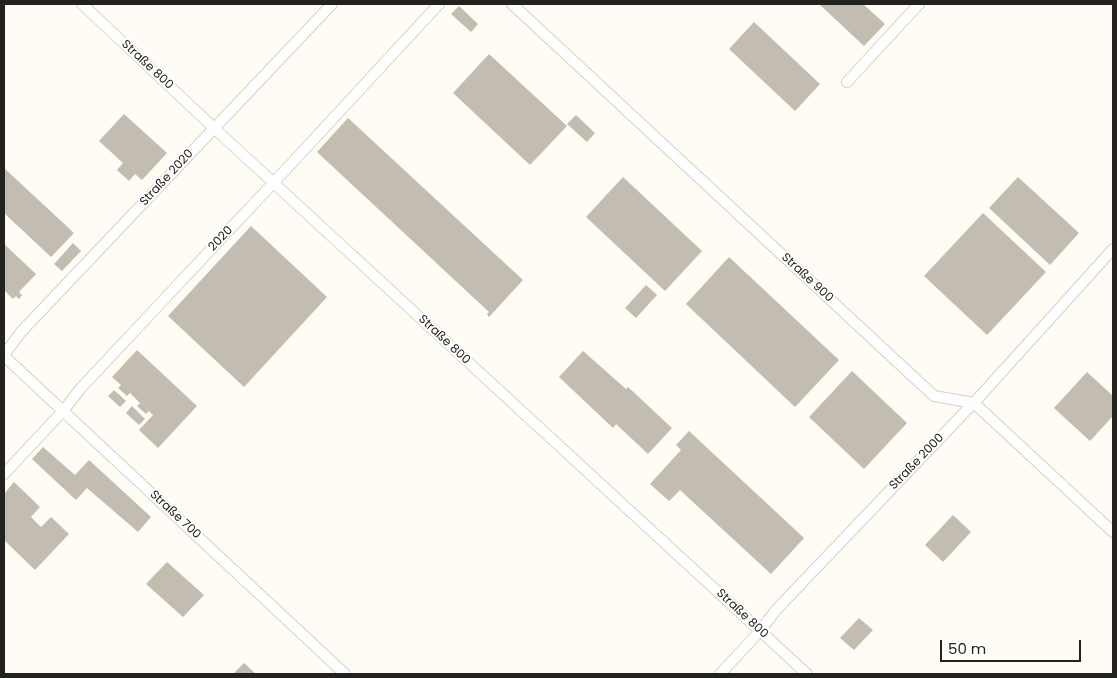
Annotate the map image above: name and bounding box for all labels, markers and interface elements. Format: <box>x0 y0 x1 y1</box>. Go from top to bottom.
street label: Straße 800 <box>118 37 176 93</box>
street label: Straße 2020 <box>137 147 197 209</box>
street label: 2020 <box>206 224 236 254</box>
street label: Straße 900 <box>778 250 836 306</box>
street label: Straße 800 <box>415 312 473 368</box>
street label: Straße 2000 <box>887 431 947 493</box>
street label: Straße 700 <box>147 488 203 542</box>
street label: Straße 800 <box>713 586 771 642</box>
scale bar <box>942 630 1083 662</box>
text: 50 m <box>948 638 986 659</box>

